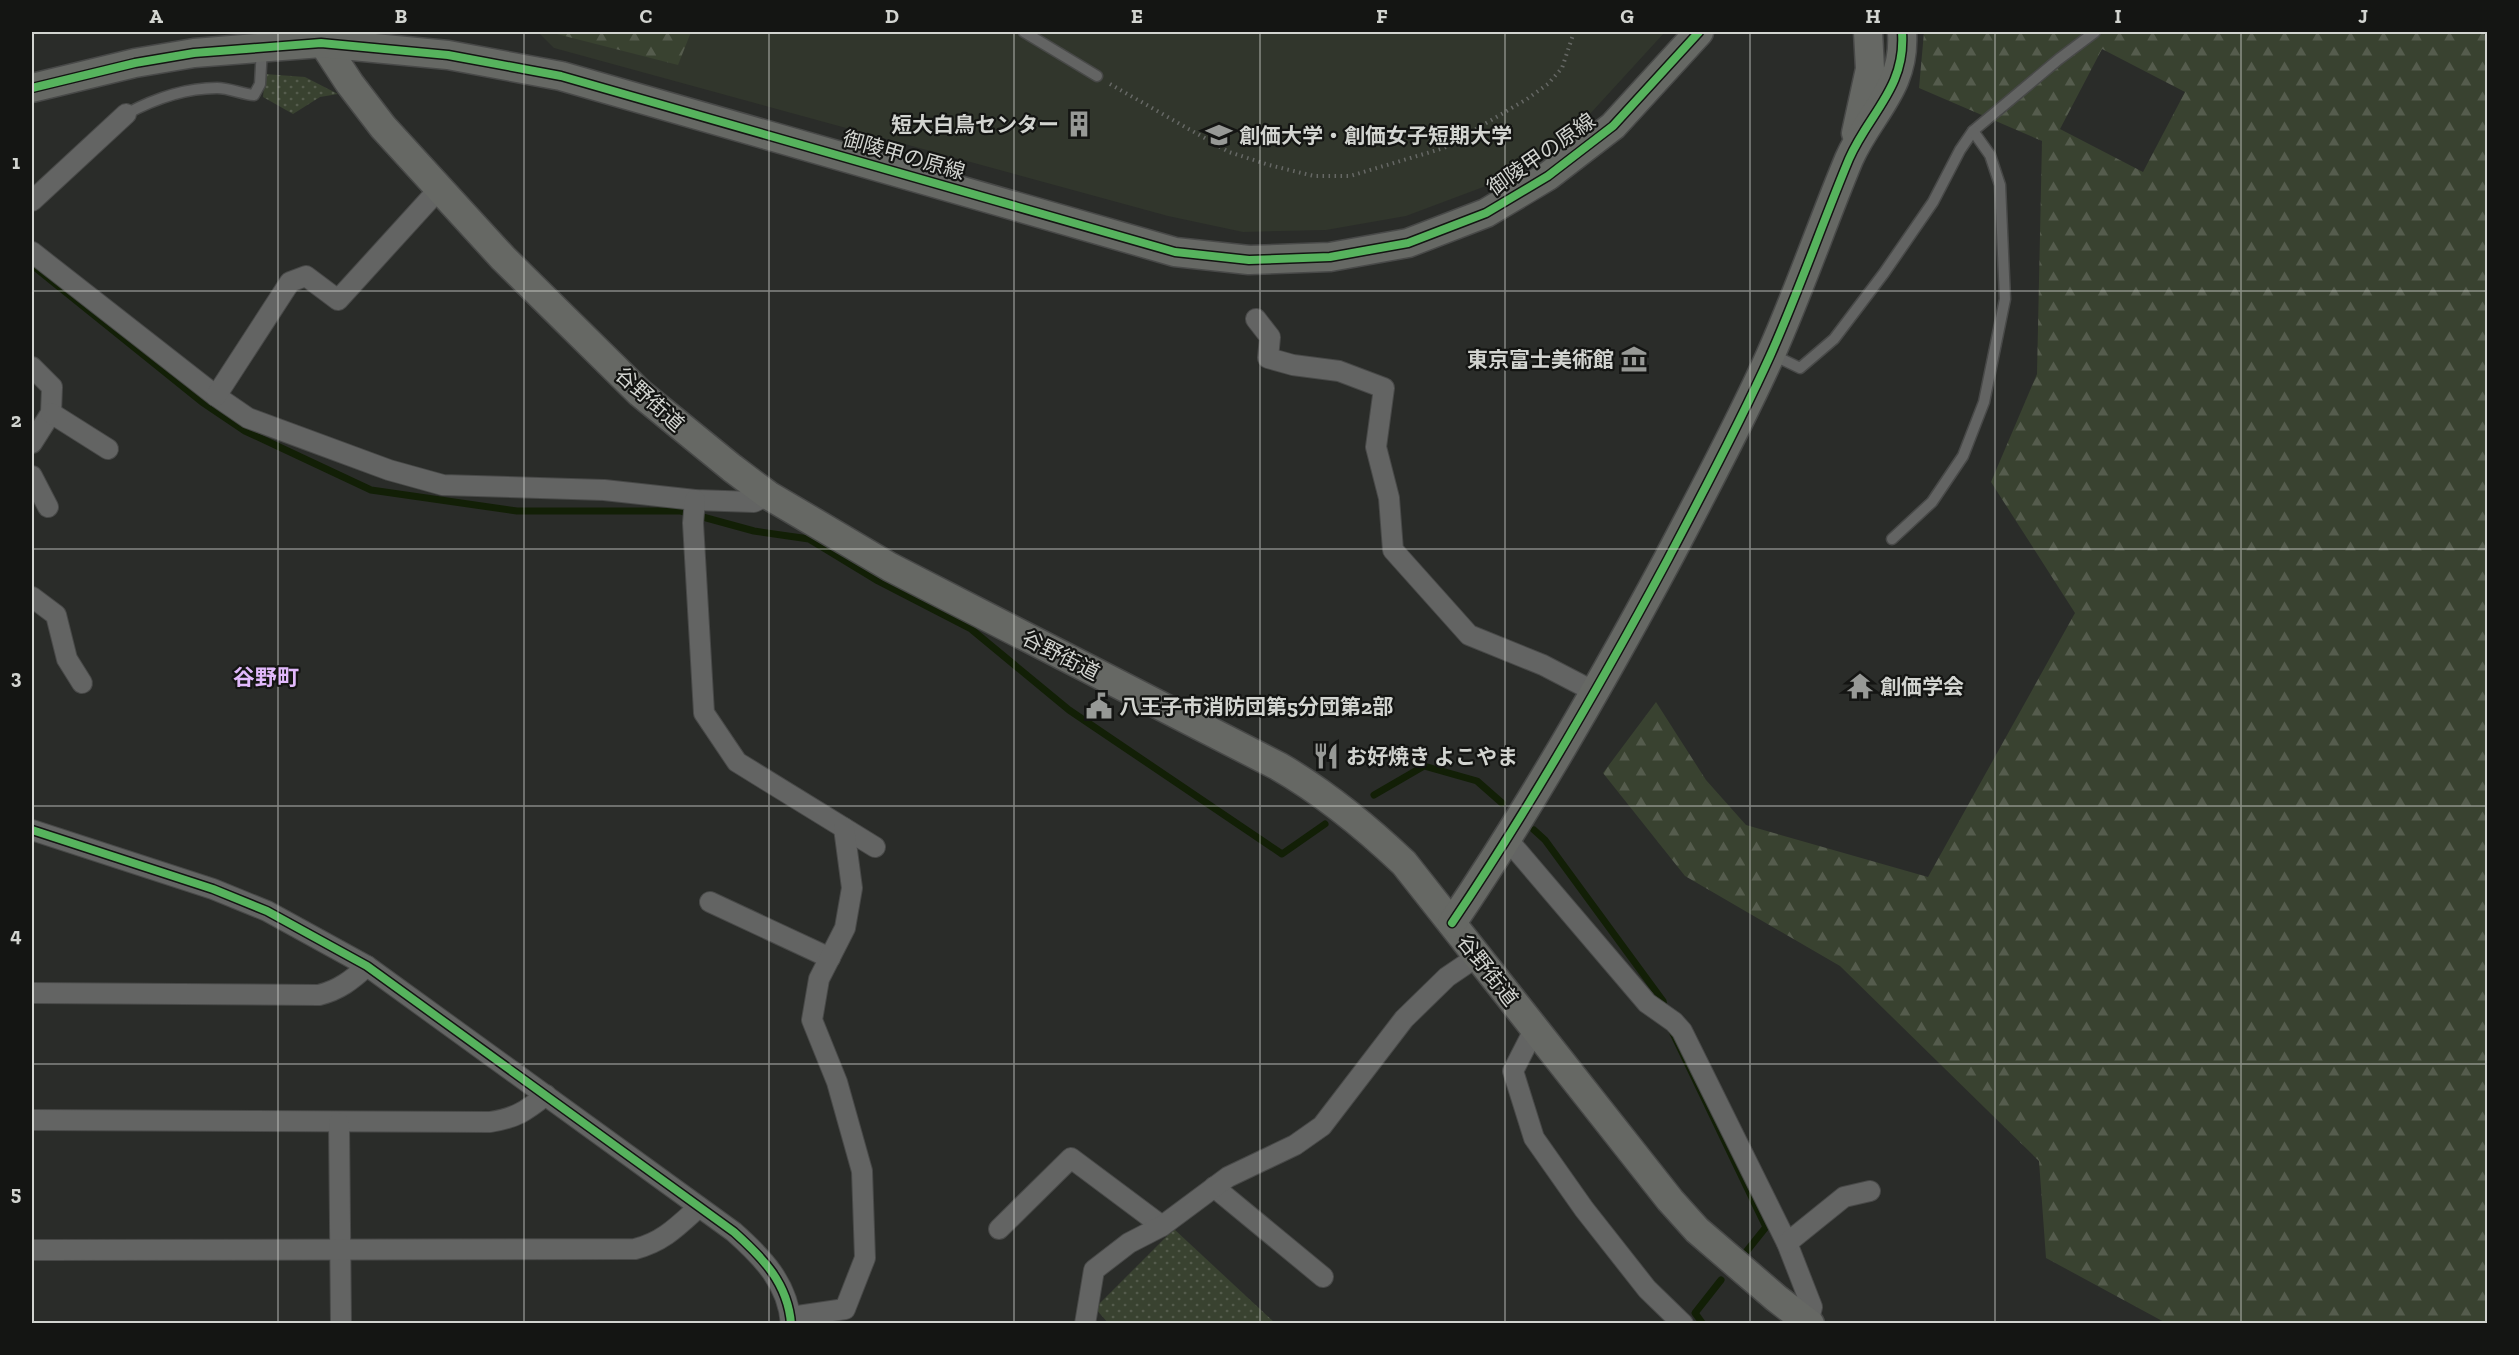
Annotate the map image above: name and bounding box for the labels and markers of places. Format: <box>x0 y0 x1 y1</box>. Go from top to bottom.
building icon: 短大白鳥センター <box>1064 109 1094 139</box>
place label: 短大白鳥センター <box>891 112 1059 137</box>
school or university icon: 創価大学・創価女子短期大学 <box>1204 120 1234 150</box>
place label: 創価大学・創価女子短期大学 <box>1239 123 1512 148</box>
museum icon: 東京富士美術館 <box>1619 344 1649 374</box>
place label: 東京富士美術館 <box>1467 347 1614 372</box>
temple icon: 創価学会 <box>1845 671 1875 701</box>
place label: 創価学会 <box>1880 674 1964 699</box>
public building icon: 八王子市消防団第5分団第2部 <box>1084 691 1114 721</box>
place label: 八王子市消防団第5分団第2部 <box>1119 694 1393 719</box>
restaurant icon: お好焼き よこやま <box>1311 741 1341 771</box>
place label: お好焼き よこやま <box>1346 744 1518 769</box>

